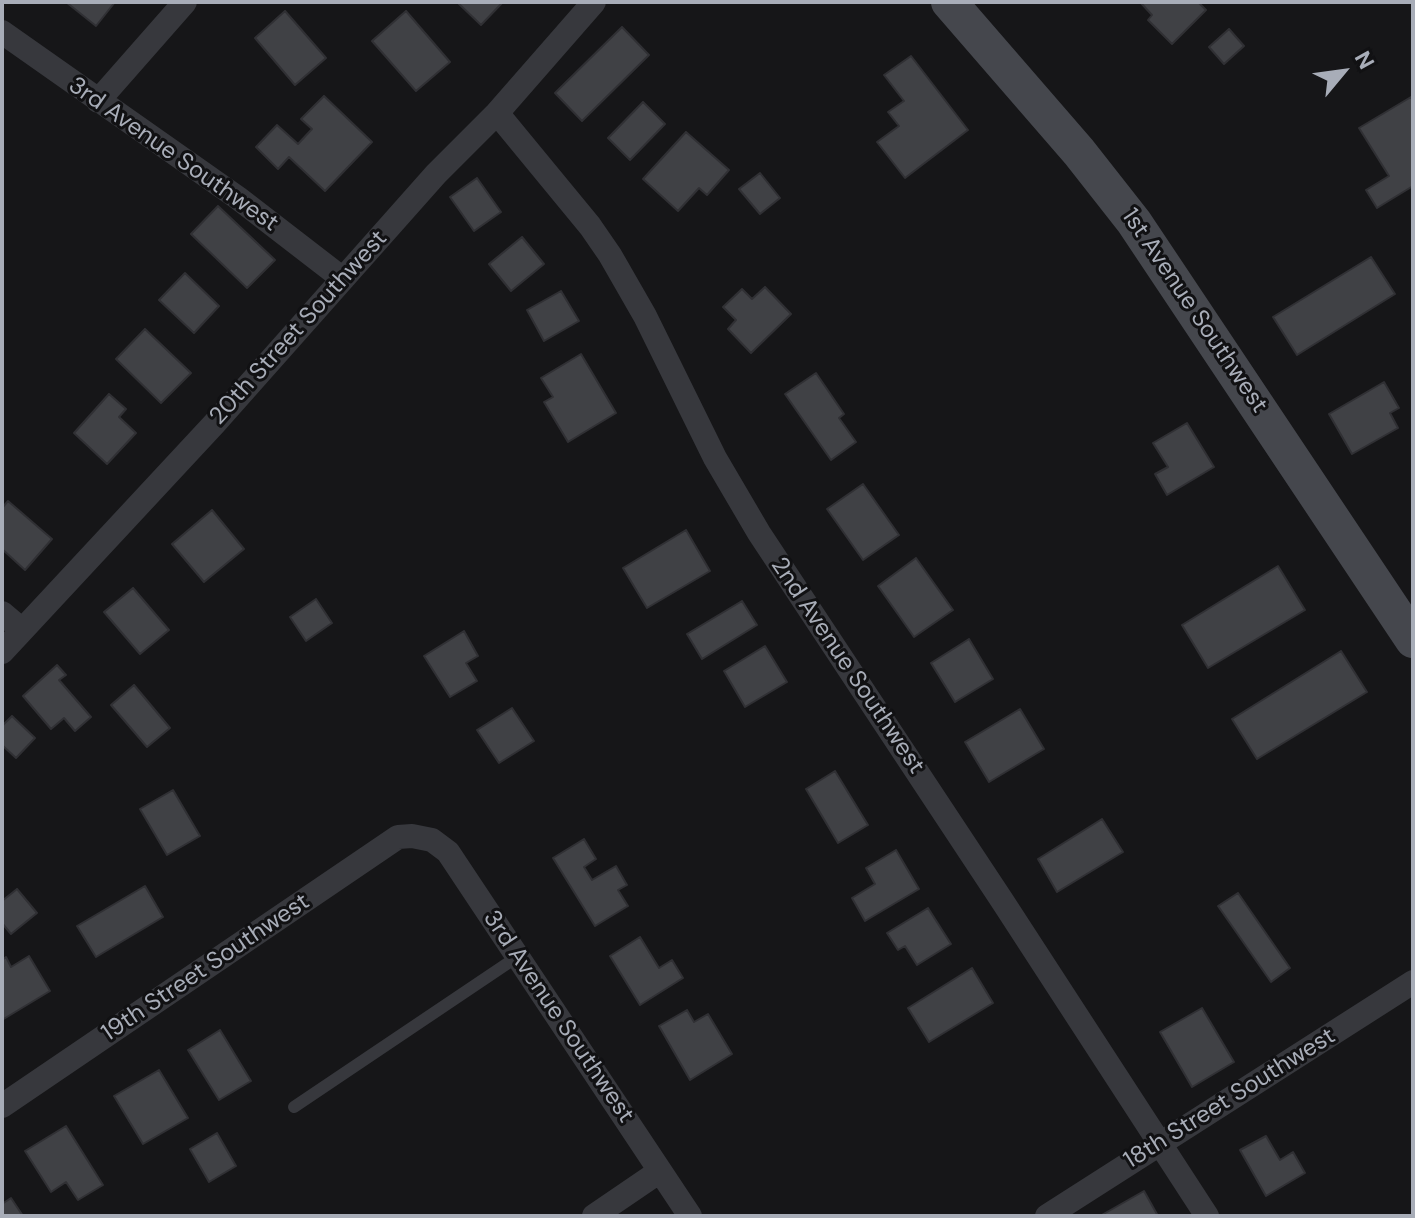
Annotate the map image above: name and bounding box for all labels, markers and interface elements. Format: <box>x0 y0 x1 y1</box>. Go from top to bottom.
north arrow <box>1303 32 1383 112</box>
text: N <box>1348 46 1381 74</box>
street label: 3rd Avenue Southwest <box>63 72 283 238</box>
street label: 1st Avenue Southwest <box>1115 203 1273 419</box>
street label: 20th Street Southwest <box>204 225 394 431</box>
street label: 2nd Avenue Southwest <box>764 552 930 780</box>
street label: 19th Street Southwest <box>97 888 315 1048</box>
street label: 3rd Avenue Southwest <box>476 906 640 1128</box>
street label: 18th Street Southwest <box>1119 1022 1341 1176</box>

